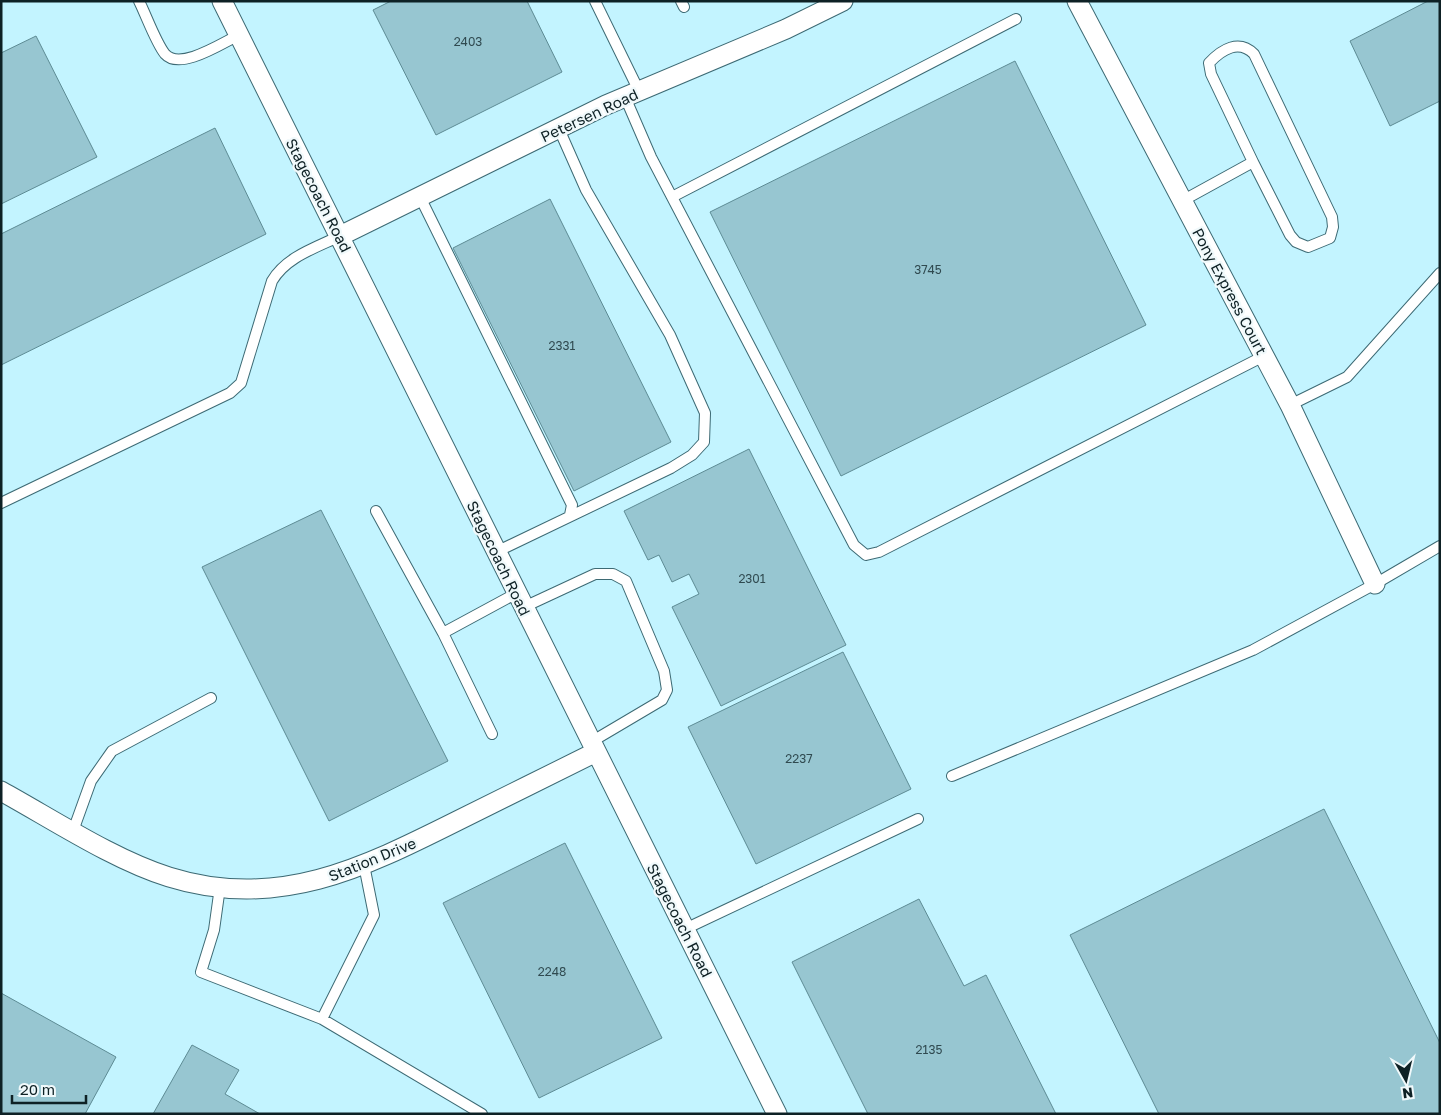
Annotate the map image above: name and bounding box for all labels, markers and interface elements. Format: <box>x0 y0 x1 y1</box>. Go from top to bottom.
house number: 2403 <box>454 34 482 49</box>
street label: Petersen Road <box>537 85 641 145</box>
street label: Stagecoach Road <box>283 135 355 255</box>
street label: Pony Express Court <box>1189 225 1271 357</box>
house number: 3745 <box>914 262 942 277</box>
house number: 2331 <box>549 338 576 353</box>
street label: Stagecoach Road <box>463 498 535 618</box>
house number: 2301 <box>738 571 766 586</box>
house number: 2237 <box>785 751 813 766</box>
street label: Station Drive <box>326 833 419 885</box>
street label: Stagecoach Road <box>644 860 716 980</box>
house number: 2248 <box>538 964 566 979</box>
house number: 2135 <box>916 1042 942 1057</box>
north arrow <box>1381 1055 1431 1105</box>
scale bar <box>12 1072 86 1104</box>
text: 20 m <box>20 1080 55 1098</box>
text: N <box>1401 1084 1414 1103</box>

